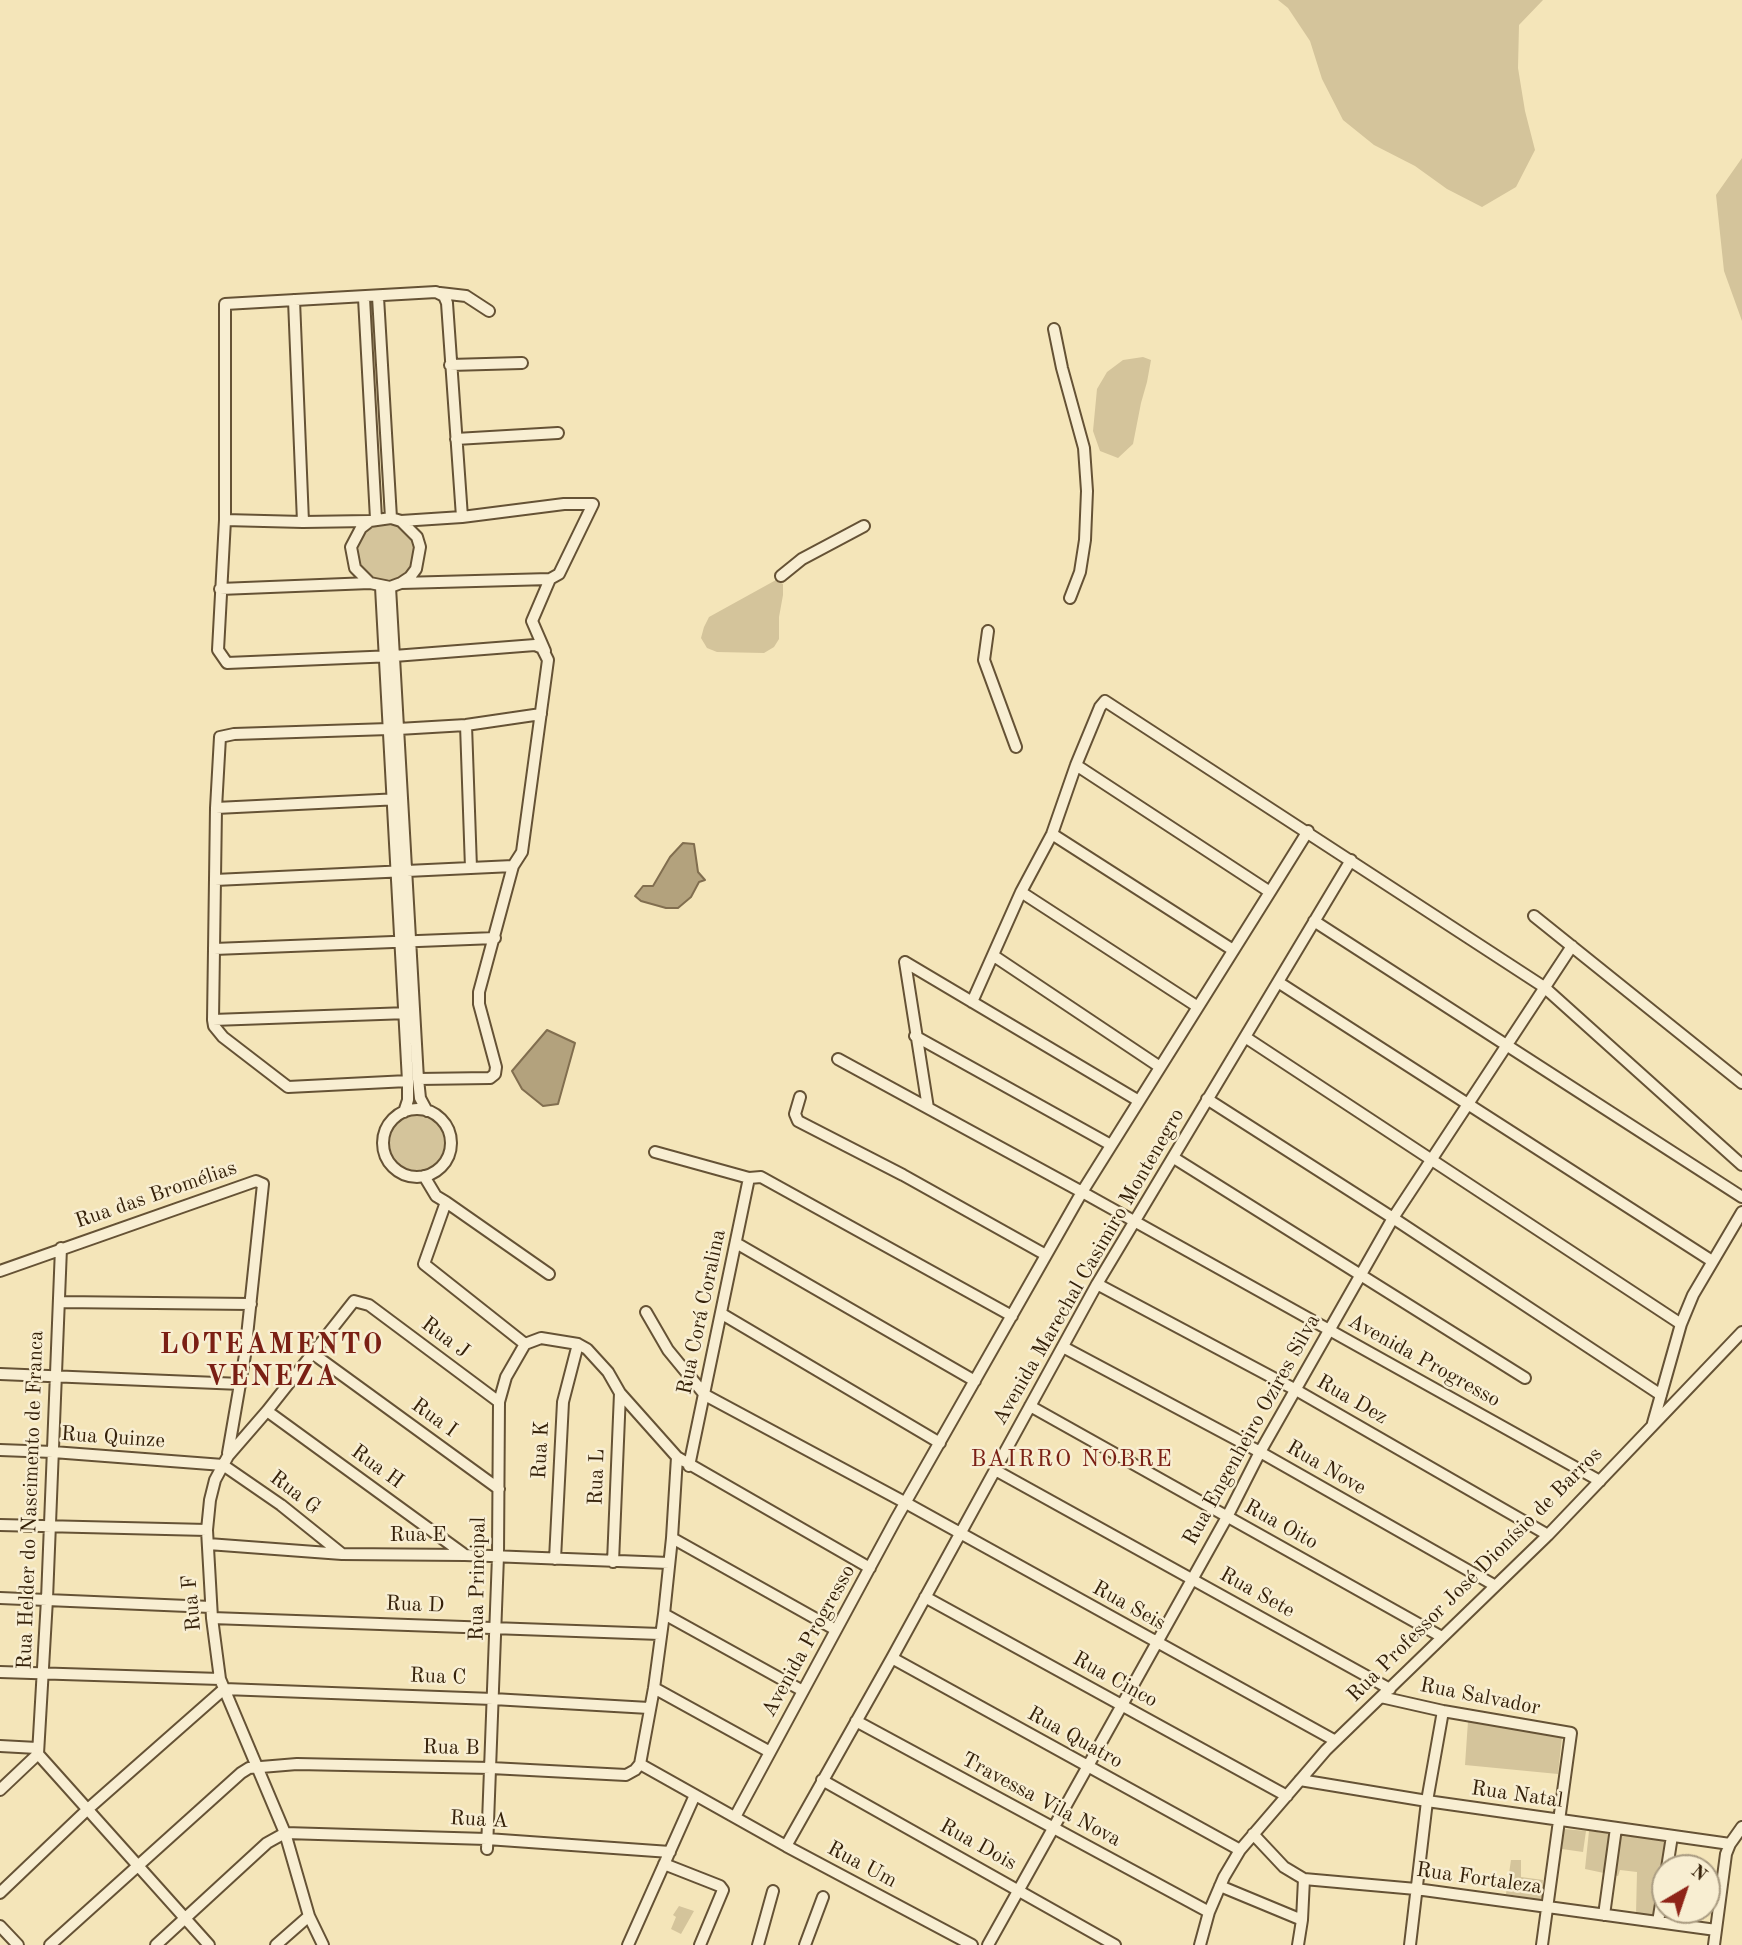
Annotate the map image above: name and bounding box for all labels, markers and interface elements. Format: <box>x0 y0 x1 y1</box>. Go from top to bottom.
street label: Avenida Marechal Casimiro Montenegro <box>988 1104 1190 1430</box>
street label: Rua das Bromélias <box>72 1155 240 1235</box>
street label: Rua Corá Coralina <box>672 1227 732 1397</box>
street label: Avenida Progresso <box>1343 1309 1505 1413</box>
street label: Rua Engenheiro Ozires Silva <box>1178 1310 1326 1550</box>
street label: Rua J <box>416 1312 474 1364</box>
district label: LOTEAMENTO VENEZA <box>161 1329 383 1395</box>
street label: Rua Helder do Nascimento de Franca <box>12 1330 50 1670</box>
street label: Rua Dez <box>1312 1370 1392 1430</box>
street label: Rua I <box>406 1393 462 1443</box>
street label: Rua K <box>527 1420 555 1480</box>
street label: Rua Quinze <box>60 1422 166 1454</box>
street label: Rua Nove <box>1282 1435 1370 1501</box>
street label: Rua H <box>346 1439 408 1495</box>
street label: Rua Professor José Dionísio de Barros <box>1342 1442 1608 1708</box>
district label: BAIRRO NOBRE <box>972 1446 1172 1474</box>
street label: Rua L <box>583 1448 611 1506</box>
street label: Rua G <box>264 1466 326 1520</box>
street label: Rua Oito <box>1240 1494 1322 1556</box>
street label: Rua Principal <box>464 1517 492 1641</box>
street label: Rua E <box>390 1522 446 1548</box>
street label: Avenida Progresso <box>757 1560 861 1722</box>
street label: Rua Sete <box>1215 1562 1299 1624</box>
street label: Rua F <box>177 1574 207 1632</box>
street label: Rua Seis <box>1088 1576 1170 1636</box>
street label: Rua D <box>385 1591 445 1619</box>
street label: Rua Cinco <box>1068 1646 1162 1714</box>
street label: Rua C <box>409 1663 467 1691</box>
street label: Rua Salvador <box>1418 1673 1542 1721</box>
street label: Rua Quatro <box>1023 1701 1127 1775</box>
street label: Rua B <box>422 1735 480 1761</box>
street label: Travessa Vila Nova <box>957 1747 1125 1853</box>
street label: Rua Natal <box>1469 1776 1565 1814</box>
street label: Rua A <box>449 1806 509 1834</box>
street label: Rua Dois <box>935 1814 1021 1876</box>
street label: Rua Um <box>823 1836 901 1894</box>
north arrow <box>1651 1854 1721 1924</box>
street label: Rua Fortaleza <box>1414 1858 1544 1900</box>
text: N <box>1687 1862 1710 1886</box>

